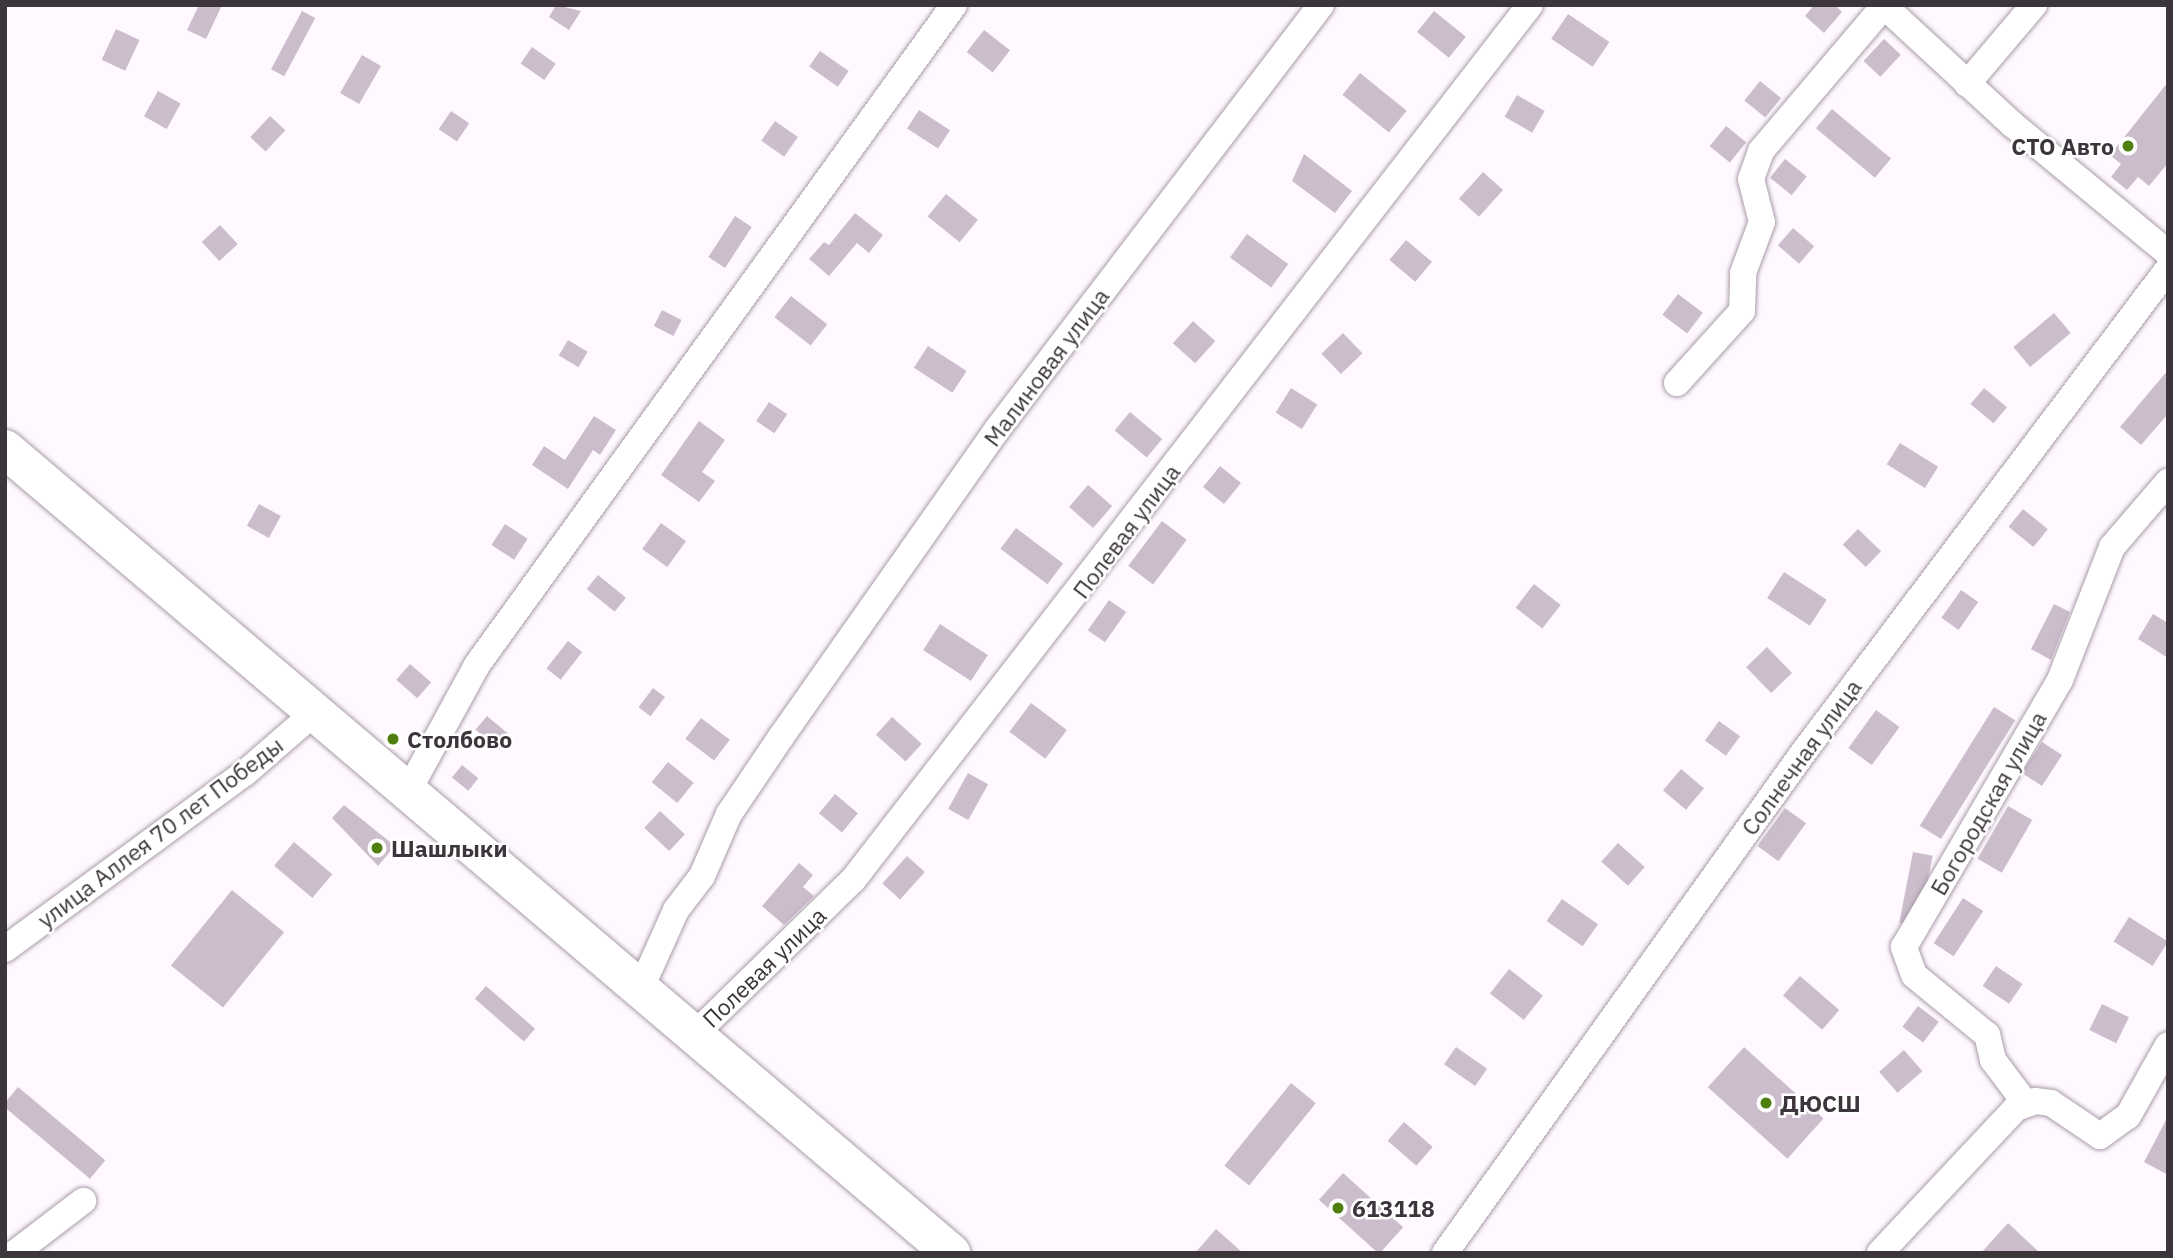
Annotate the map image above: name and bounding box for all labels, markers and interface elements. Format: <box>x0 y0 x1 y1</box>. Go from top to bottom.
place label: СТО Авто <box>2011 132 2114 160</box>
marker: СТО Авто <box>2120 138 2136 154</box>
street label: Малиновая улица <box>978 283 1114 451</box>
street label: Полевая улица <box>1067 458 1185 604</box>
street label: Солнечная улица <box>1735 674 1867 840</box>
street label: Богородская улица <box>1924 706 2052 900</box>
place label: Столбово <box>407 725 512 753</box>
street label: улица Аллея 70 лет Победы <box>32 731 288 933</box>
marker: Столбово <box>385 731 401 747</box>
place label: Шашлыки <box>391 834 508 862</box>
marker: Шашлыки <box>369 840 385 856</box>
street label: Полевая улица <box>697 901 831 1033</box>
place label: ДЮСШ <box>1780 1089 1861 1117</box>
marker: ДЮСШ <box>1758 1095 1774 1111</box>
place label: 613118 <box>1352 1194 1435 1222</box>
marker: 613118 <box>1330 1200 1346 1216</box>

